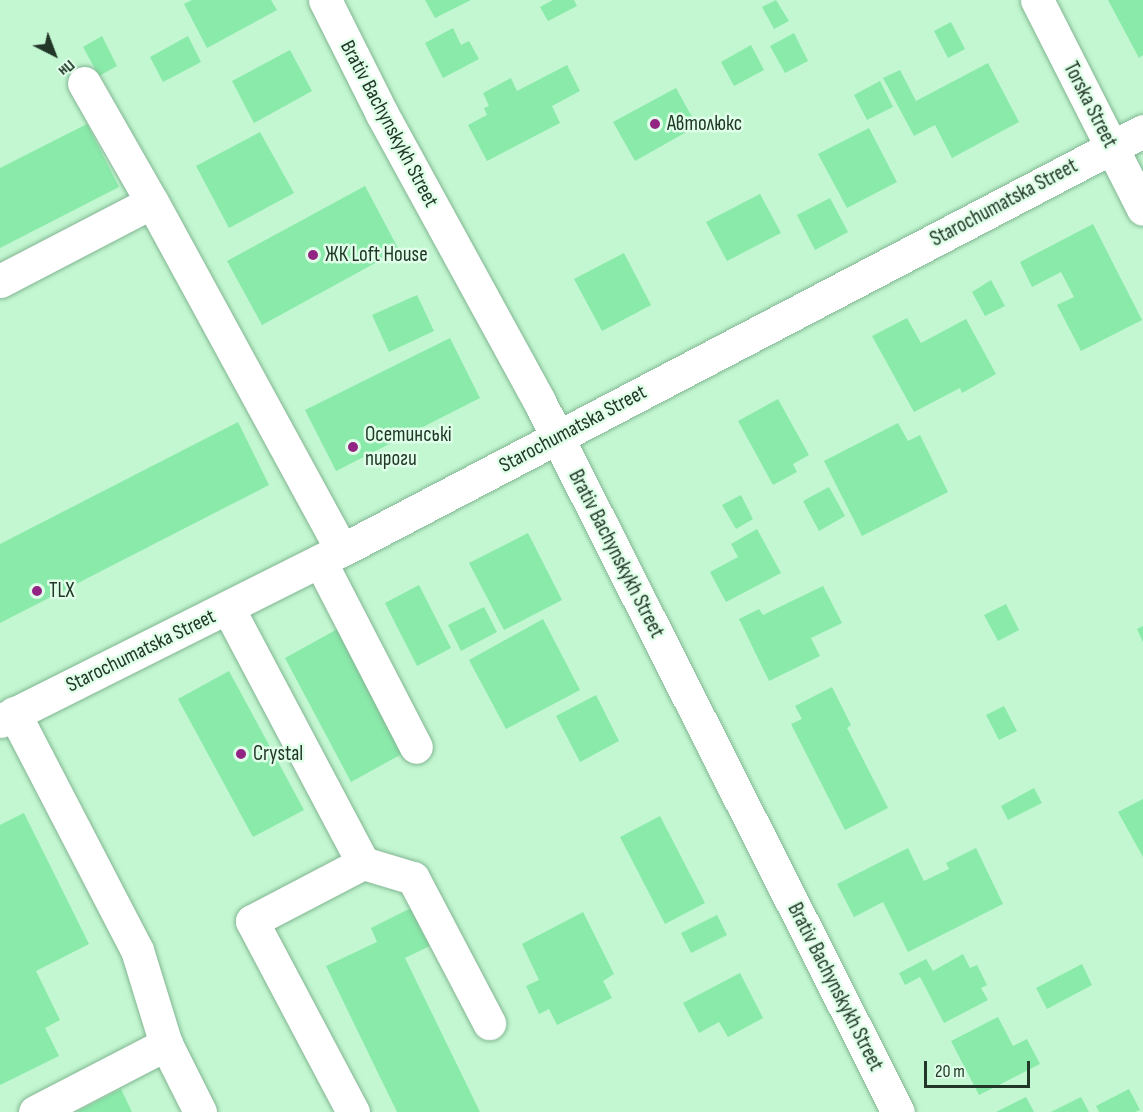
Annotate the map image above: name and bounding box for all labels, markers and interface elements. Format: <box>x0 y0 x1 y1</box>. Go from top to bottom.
north arrow <box>24 24 84 84</box>
street label: Brativ Bachynskykh Street <box>334 36 444 212</box>
text: Пн <box>54 56 78 80</box>
street label: Torska Street <box>1058 58 1122 152</box>
place label: Автолюкс <box>667 111 742 137</box>
marker: Автолюкс <box>648 117 662 131</box>
street label: Starochumatska Street <box>926 154 1082 252</box>
place label: ЖК Loft House <box>325 242 428 268</box>
marker: ЖК Loft House <box>306 248 320 262</box>
street label: Starochumatska Street <box>495 380 651 478</box>
place label: Осетинські пироги <box>365 422 452 472</box>
marker: Осетинські пироги <box>346 440 360 454</box>
street label: Brativ Bachynskykh Street <box>563 466 669 642</box>
place label: TLX <box>49 578 74 604</box>
marker: TLX <box>30 584 44 598</box>
street label: Starochumatska Street <box>62 604 220 698</box>
place label: Crystal <box>253 741 303 767</box>
marker: Crystal <box>234 747 248 761</box>
street label: Brativ Bachynskykh Street <box>782 899 888 1075</box>
scale bar <box>927 1049 1034 1087</box>
text: 20 m <box>935 1061 965 1082</box>

